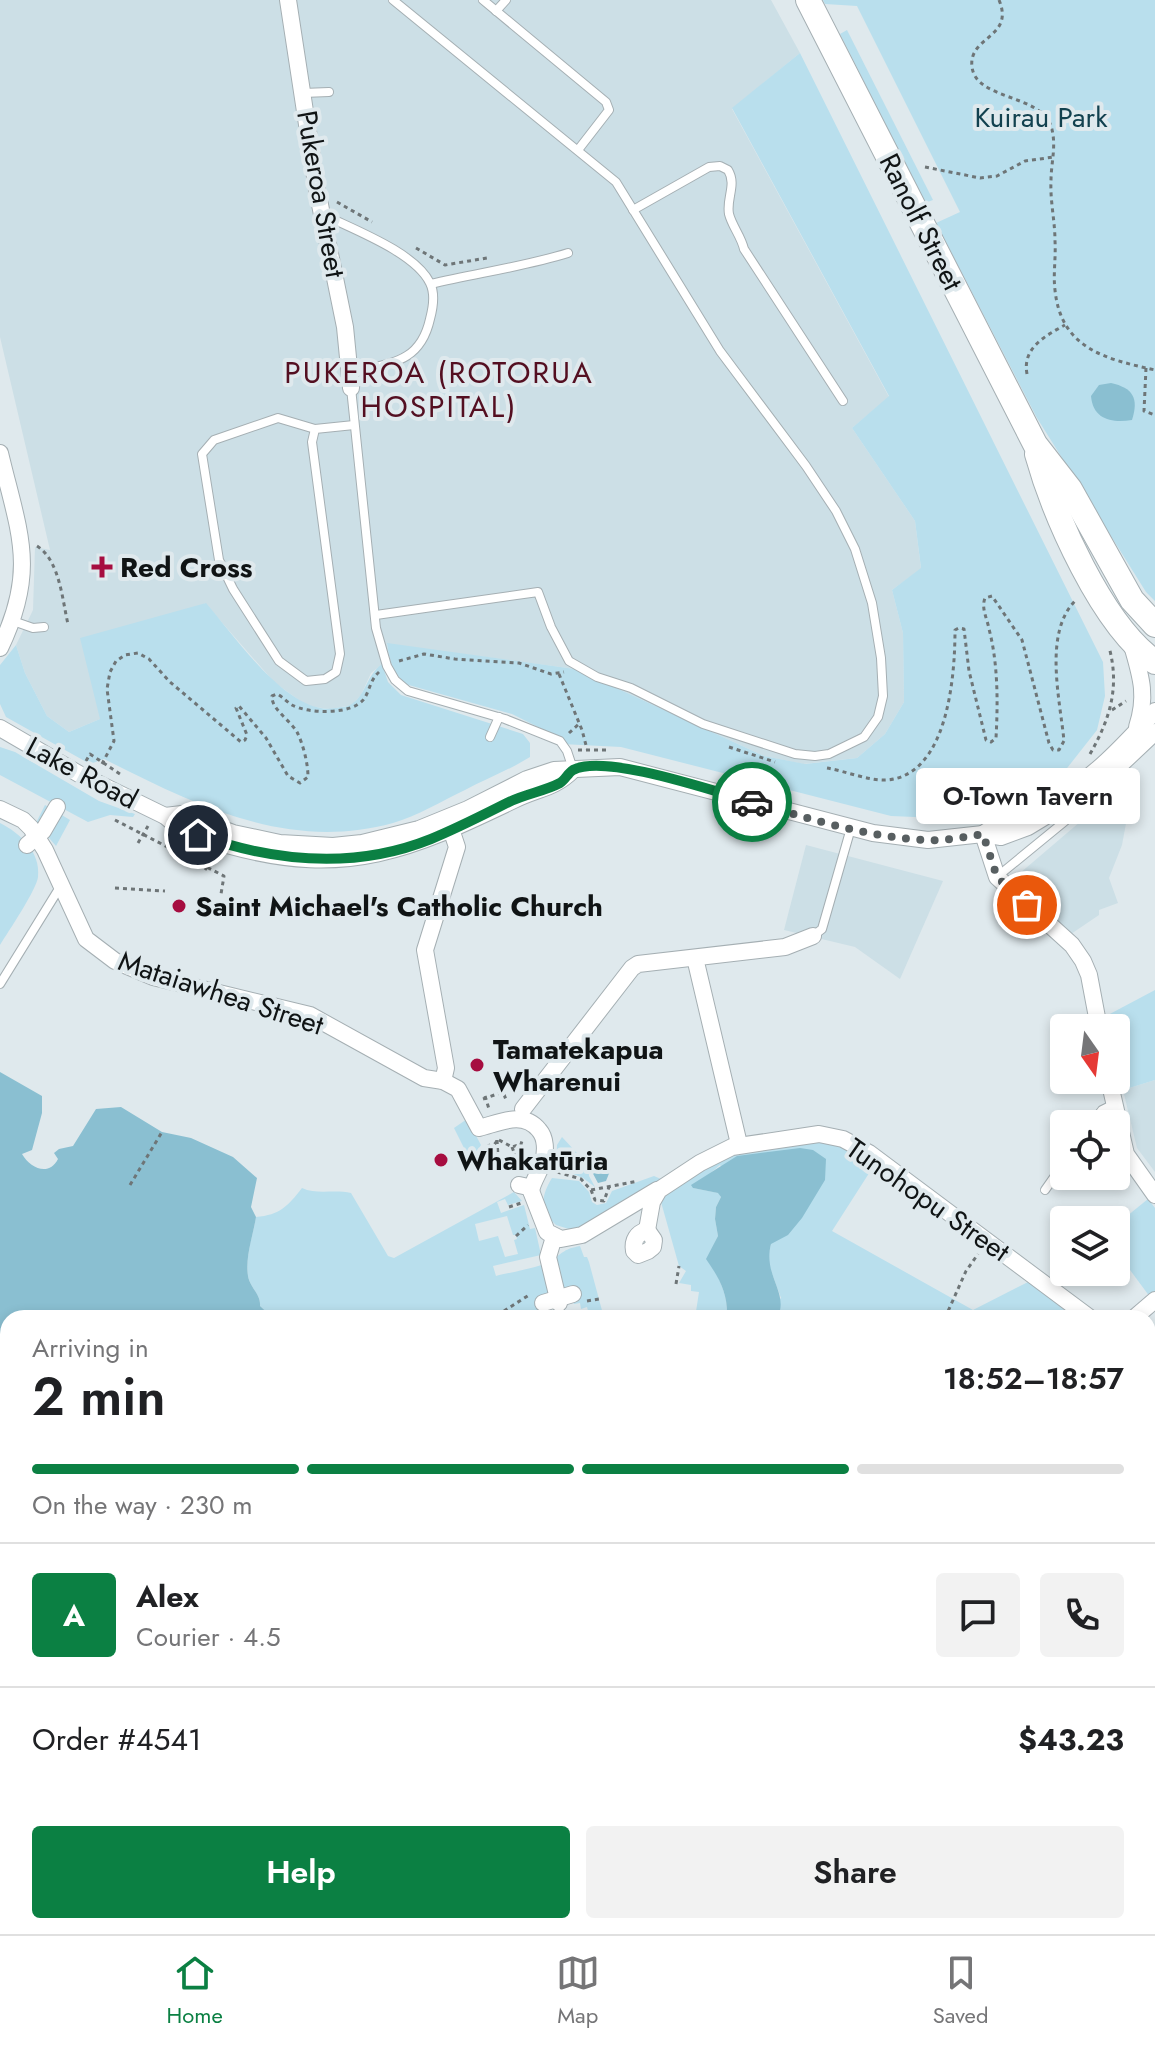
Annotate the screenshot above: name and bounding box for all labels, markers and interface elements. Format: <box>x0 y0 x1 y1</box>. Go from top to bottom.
park label: Kuirau Park <box>974 97 1108 138</box>
street label: Pukeroa Street <box>286 107 356 281</box>
street label: Ranolf Street <box>869 146 973 298</box>
district label: PUKEROA (ROTORUA HOSPITAL) <box>284 351 594 428</box>
place label: Red Cross <box>120 547 253 588</box>
marker: Red Cross <box>91 556 113 578</box>
street label: Lake Road <box>19 726 145 820</box>
courier <box>712 762 792 842</box>
callout: O-Town Tavern <box>915 769 1139 825</box>
text: O-Town Tavern <box>943 777 1113 815</box>
icon: car <box>730 780 774 824</box>
pin <box>164 801 232 869</box>
icon: home <box>176 813 220 857</box>
pin <box>993 871 1061 939</box>
icon: bag <box>1005 883 1049 927</box>
place label: Saint Michael's Catholic Church <box>195 886 603 927</box>
marker: Saint Michael's Catholic Church <box>170 897 188 915</box>
street label: Mataiawhea Street <box>113 940 329 1046</box>
north arrow <box>1050 1014 1130 1094</box>
map controls <box>1050 1014 1130 1286</box>
place label: Tamatekapua Wharenui <box>493 1029 664 1102</box>
marker: Tamatekapua Wharenui <box>468 1056 486 1074</box>
button: locate <box>1050 1110 1130 1190</box>
street label: Tunohopu Street <box>838 1128 1018 1272</box>
place label: Whakatūria <box>457 1140 608 1181</box>
marker: Whakatūria <box>432 1151 450 1169</box>
button: layers <box>1050 1206 1130 1286</box>
text: Arriving in <box>32 1329 149 1367</box>
text: 18:52–18:57 <box>943 1357 1124 1400</box>
text: 2 min <box>32 1359 165 1435</box>
text: On the way · 230 m <box>32 1486 253 1524</box>
button: chat <box>936 1573 1020 1657</box>
button: phone <box>1040 1573 1124 1657</box>
text: Alex <box>136 1575 199 1618</box>
text: A <box>63 1594 85 1637</box>
text: Courier · 4.5 <box>136 1618 281 1656</box>
text: Order #4541 <box>32 1718 201 1761</box>
text: $43.23 <box>1018 1718 1124 1761</box>
button: Help <box>32 1826 570 1918</box>
button: Share <box>586 1826 1124 1918</box>
tab: Home <box>167 1951 223 2031</box>
tab: Map <box>556 1951 600 2031</box>
tab: Saved <box>933 1951 988 2031</box>

